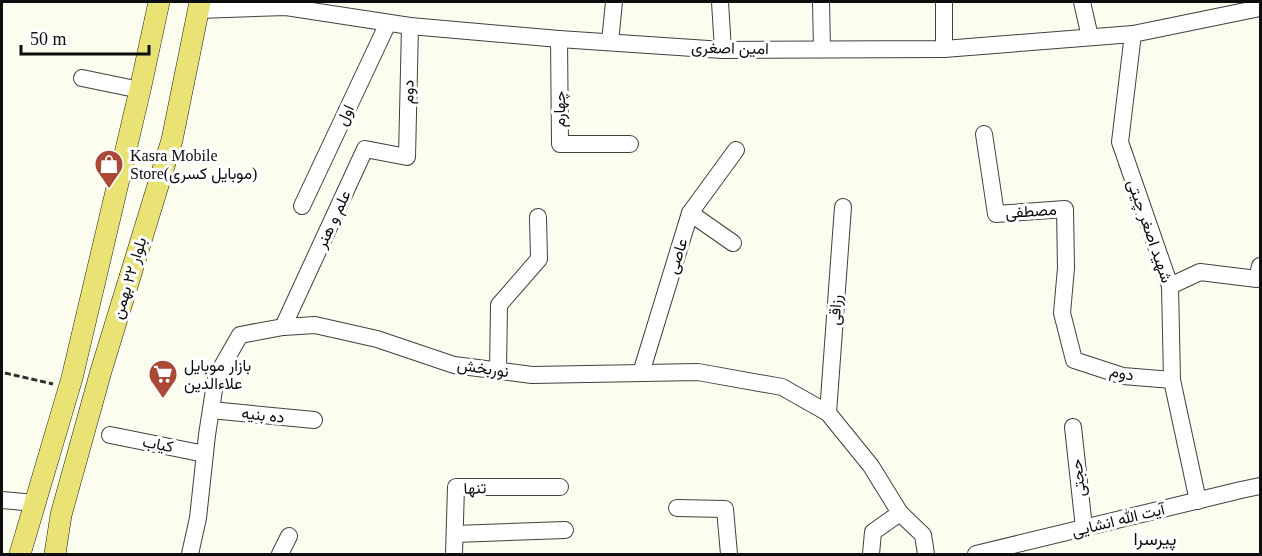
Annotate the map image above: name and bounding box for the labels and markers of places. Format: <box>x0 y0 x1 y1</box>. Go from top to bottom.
place label: Kasra Mobile Store(موبایل کسری) <box>130 147 257 184</box>
shop icon: Kasra Mobile Store(موبایل کسری) <box>93 148 125 190</box>
place label: بازار موبایل علاءالدین <box>184 357 251 394</box>
supermarket icon: بازار موبایل علاءالدین <box>147 358 179 400</box>

